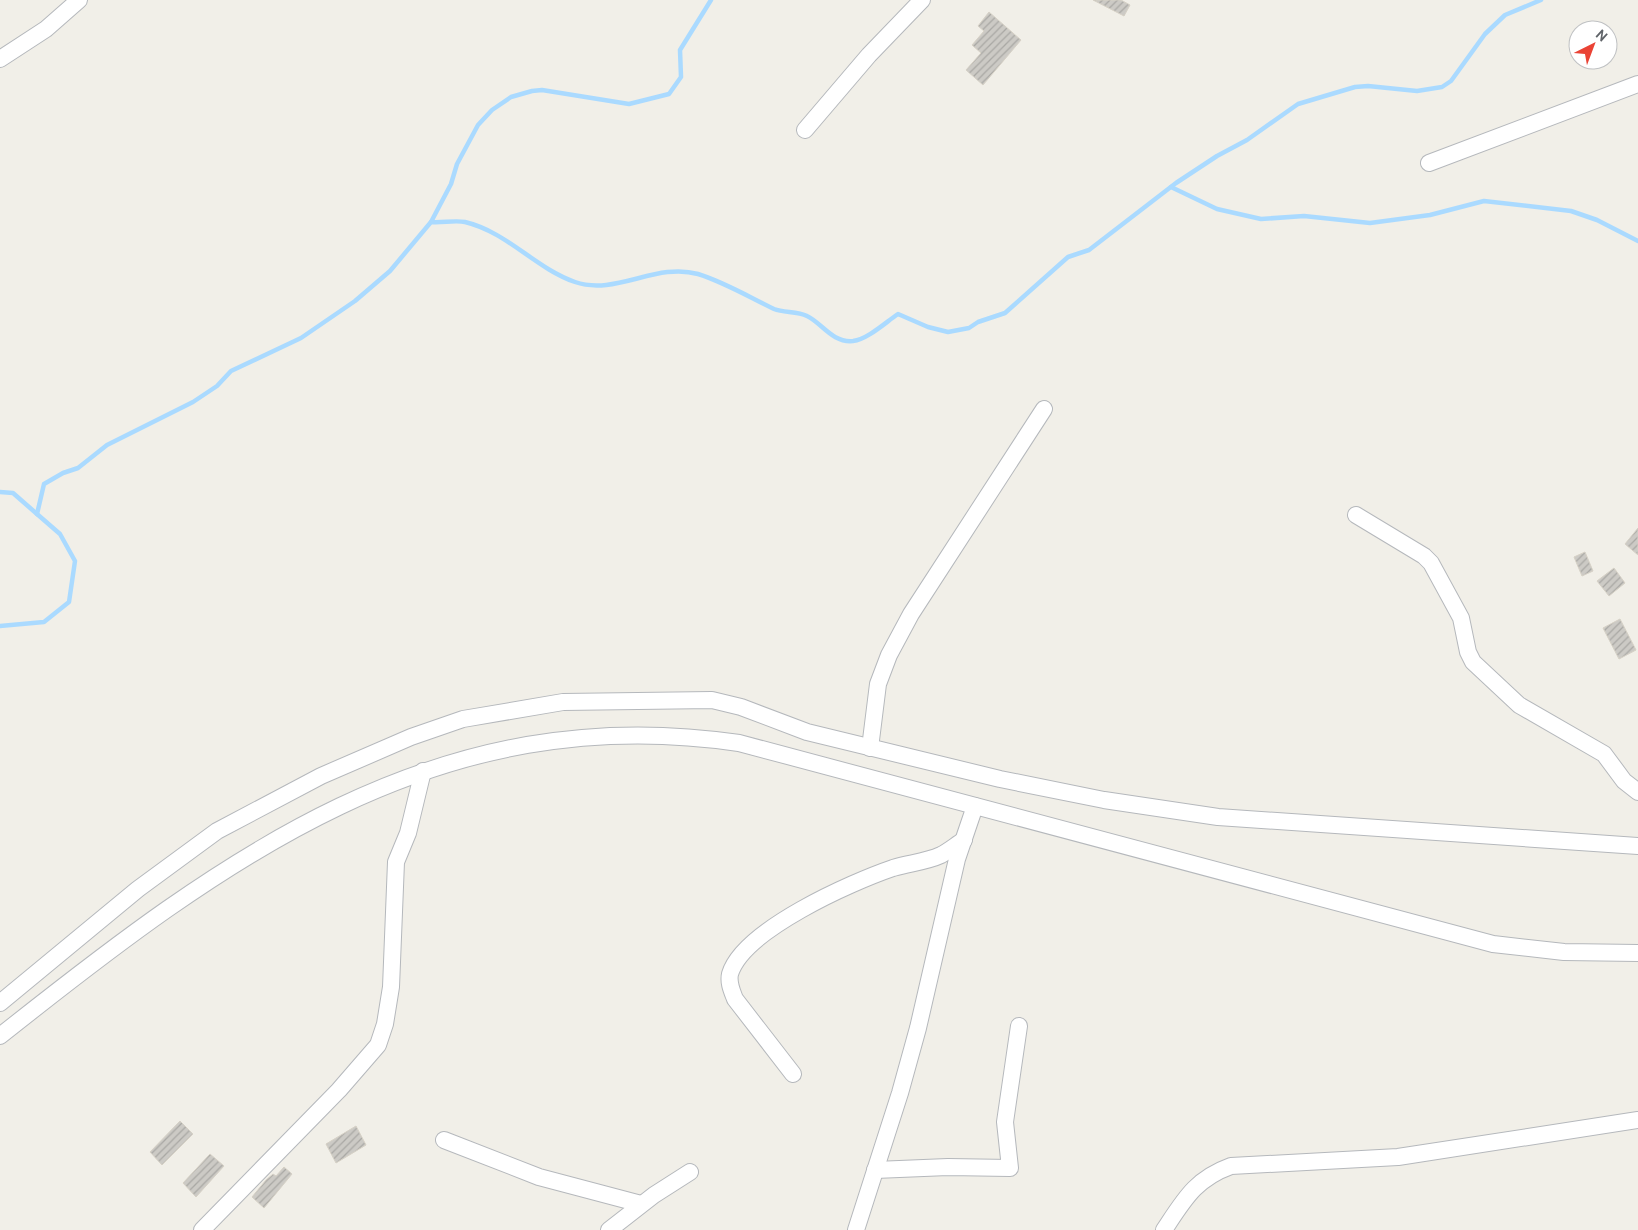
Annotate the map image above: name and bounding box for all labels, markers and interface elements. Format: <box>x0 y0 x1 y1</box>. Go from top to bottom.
north arrow <box>1568 20 1618 70</box>
text: N <box>1592 25 1611 45</box>

